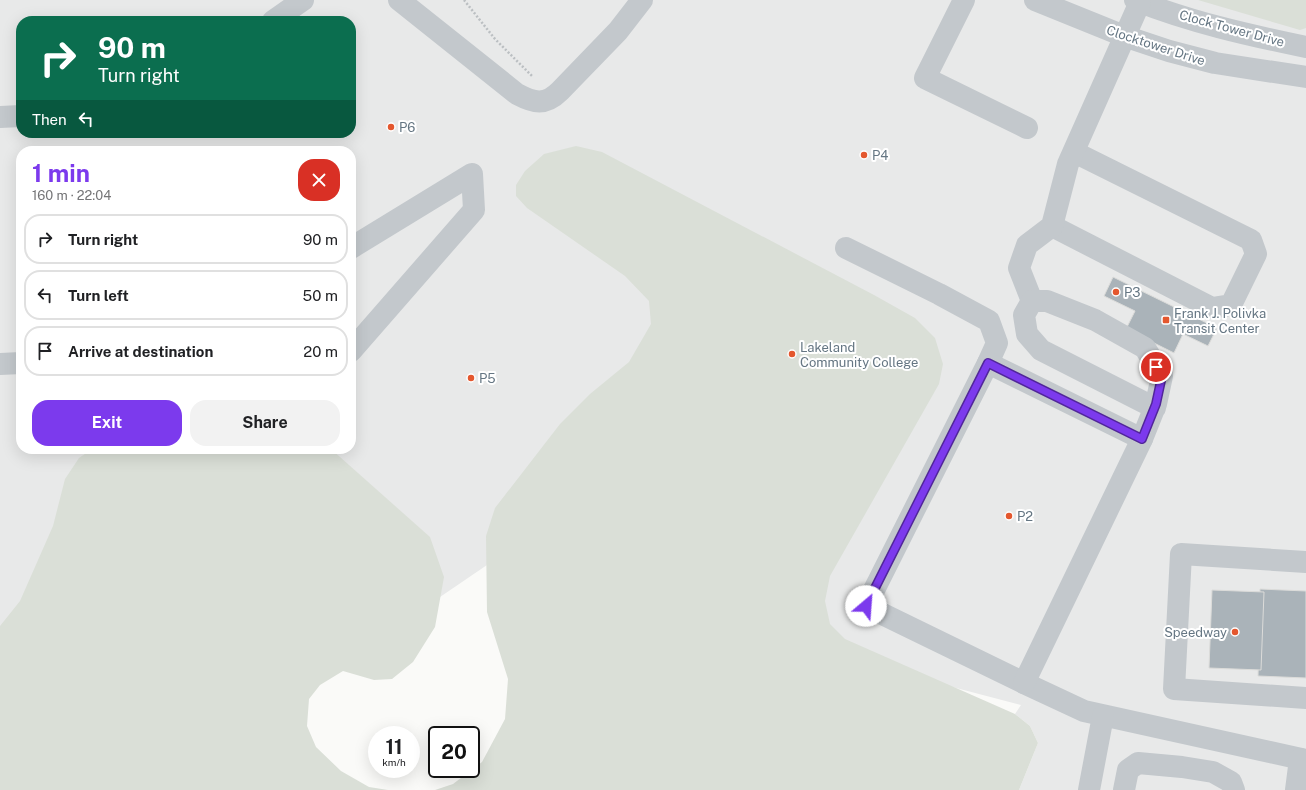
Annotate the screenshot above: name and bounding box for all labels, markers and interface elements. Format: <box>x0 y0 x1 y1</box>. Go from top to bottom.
street label: Clock Tower Drive <box>1178 7 1286 50</box>
street label: Clocktower Drive <box>1105 22 1207 69</box>
text: 90 m <box>98 31 166 64</box>
icon: right <box>32 32 84 84</box>
text: Turn right <box>98 65 180 86</box>
icon: left <box>75 108 97 130</box>
text: Then <box>32 111 67 128</box>
place label: P6 <box>399 120 415 135</box>
marker: P6 <box>386 122 396 132</box>
place label: P4 <box>872 148 888 163</box>
marker: P4 <box>859 150 869 160</box>
text: 1 min <box>32 159 90 187</box>
button: close <box>298 159 340 201</box>
text: 160 m · 22:04 <box>32 188 111 203</box>
icon: right <box>34 228 56 250</box>
text: Turn right <box>68 231 138 248</box>
text: 90 m <box>303 231 338 248</box>
icon: left <box>34 284 56 306</box>
place label: P3 <box>1124 285 1140 300</box>
text: Turn left <box>68 287 129 304</box>
text: 50 m <box>303 287 338 304</box>
marker: P3 <box>1111 287 1121 297</box>
place label: Frank J. Polivka Transit Center <box>1174 306 1266 336</box>
marker: Frank J. Polivka Transit Center <box>1161 315 1171 325</box>
icon: arrive <box>34 340 56 362</box>
place label: Lakeland Community College <box>800 340 918 370</box>
text: Arrive at destination <box>68 343 213 360</box>
text: 20 m <box>303 343 338 360</box>
marker: Lakeland Community College <box>787 349 797 359</box>
pin <box>1139 350 1173 384</box>
icon: arrive <box>1145 356 1167 378</box>
place label: P5 <box>479 371 496 386</box>
marker: P5 <box>466 373 476 383</box>
button: Exit <box>32 400 182 446</box>
button: Share <box>190 400 340 446</box>
place label: P2 <box>1017 509 1033 524</box>
marker: P2 <box>1004 511 1014 521</box>
position arrow <box>845 585 887 627</box>
place label: Speedway <box>1164 625 1227 640</box>
marker: Speedway <box>1230 627 1240 637</box>
speed limit sign: 20 <box>428 726 480 778</box>
text: 11 <box>385 735 403 759</box>
text: km/h <box>382 756 406 768</box>

